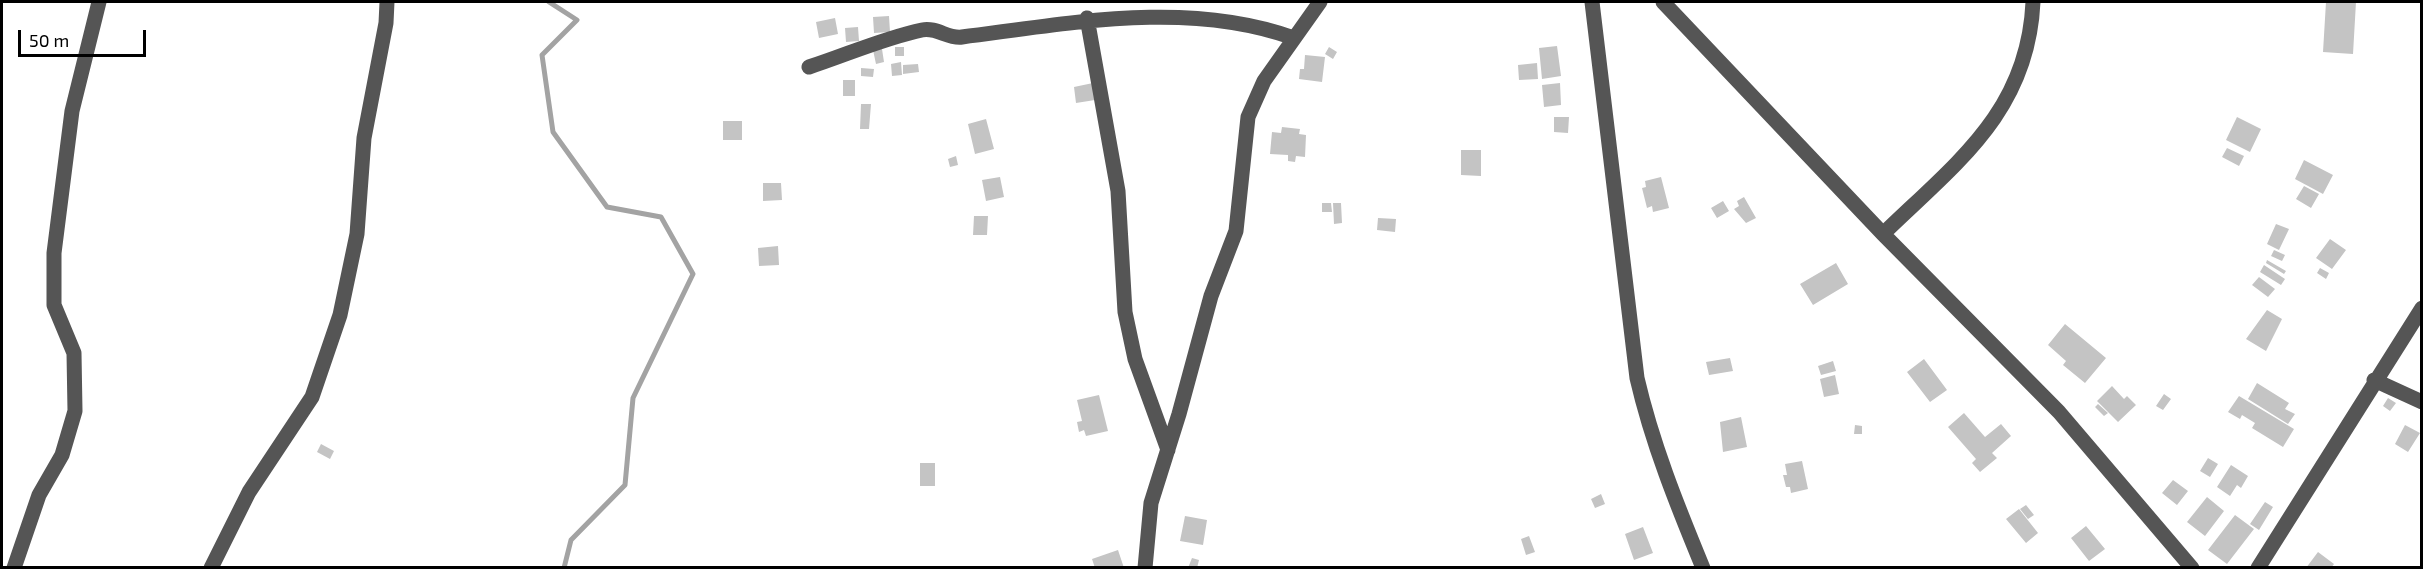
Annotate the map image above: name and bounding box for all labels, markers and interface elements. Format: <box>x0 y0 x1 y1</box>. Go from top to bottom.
scale bar <box>21 18 148 56</box>
text: 50 m <box>29 29 69 51</box>

